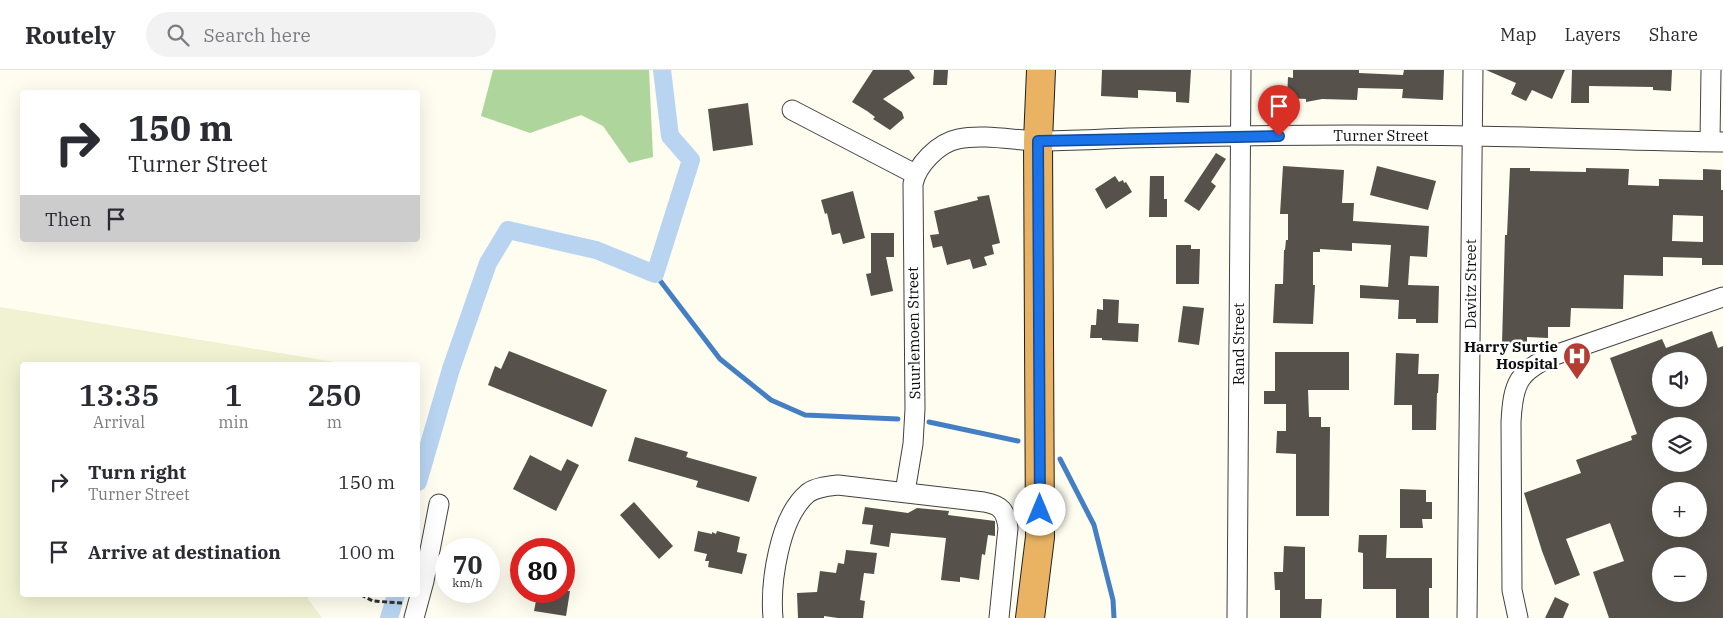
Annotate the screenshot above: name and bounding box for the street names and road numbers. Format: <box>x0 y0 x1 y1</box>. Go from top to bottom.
street label: Turner Street <box>1333 126 1429 145</box>
street label: Davitz Street <box>1461 239 1480 329</box>
street label: Suurlemoen Street <box>903 266 924 400</box>
street label: Rand Street <box>1229 303 1248 385</box>

